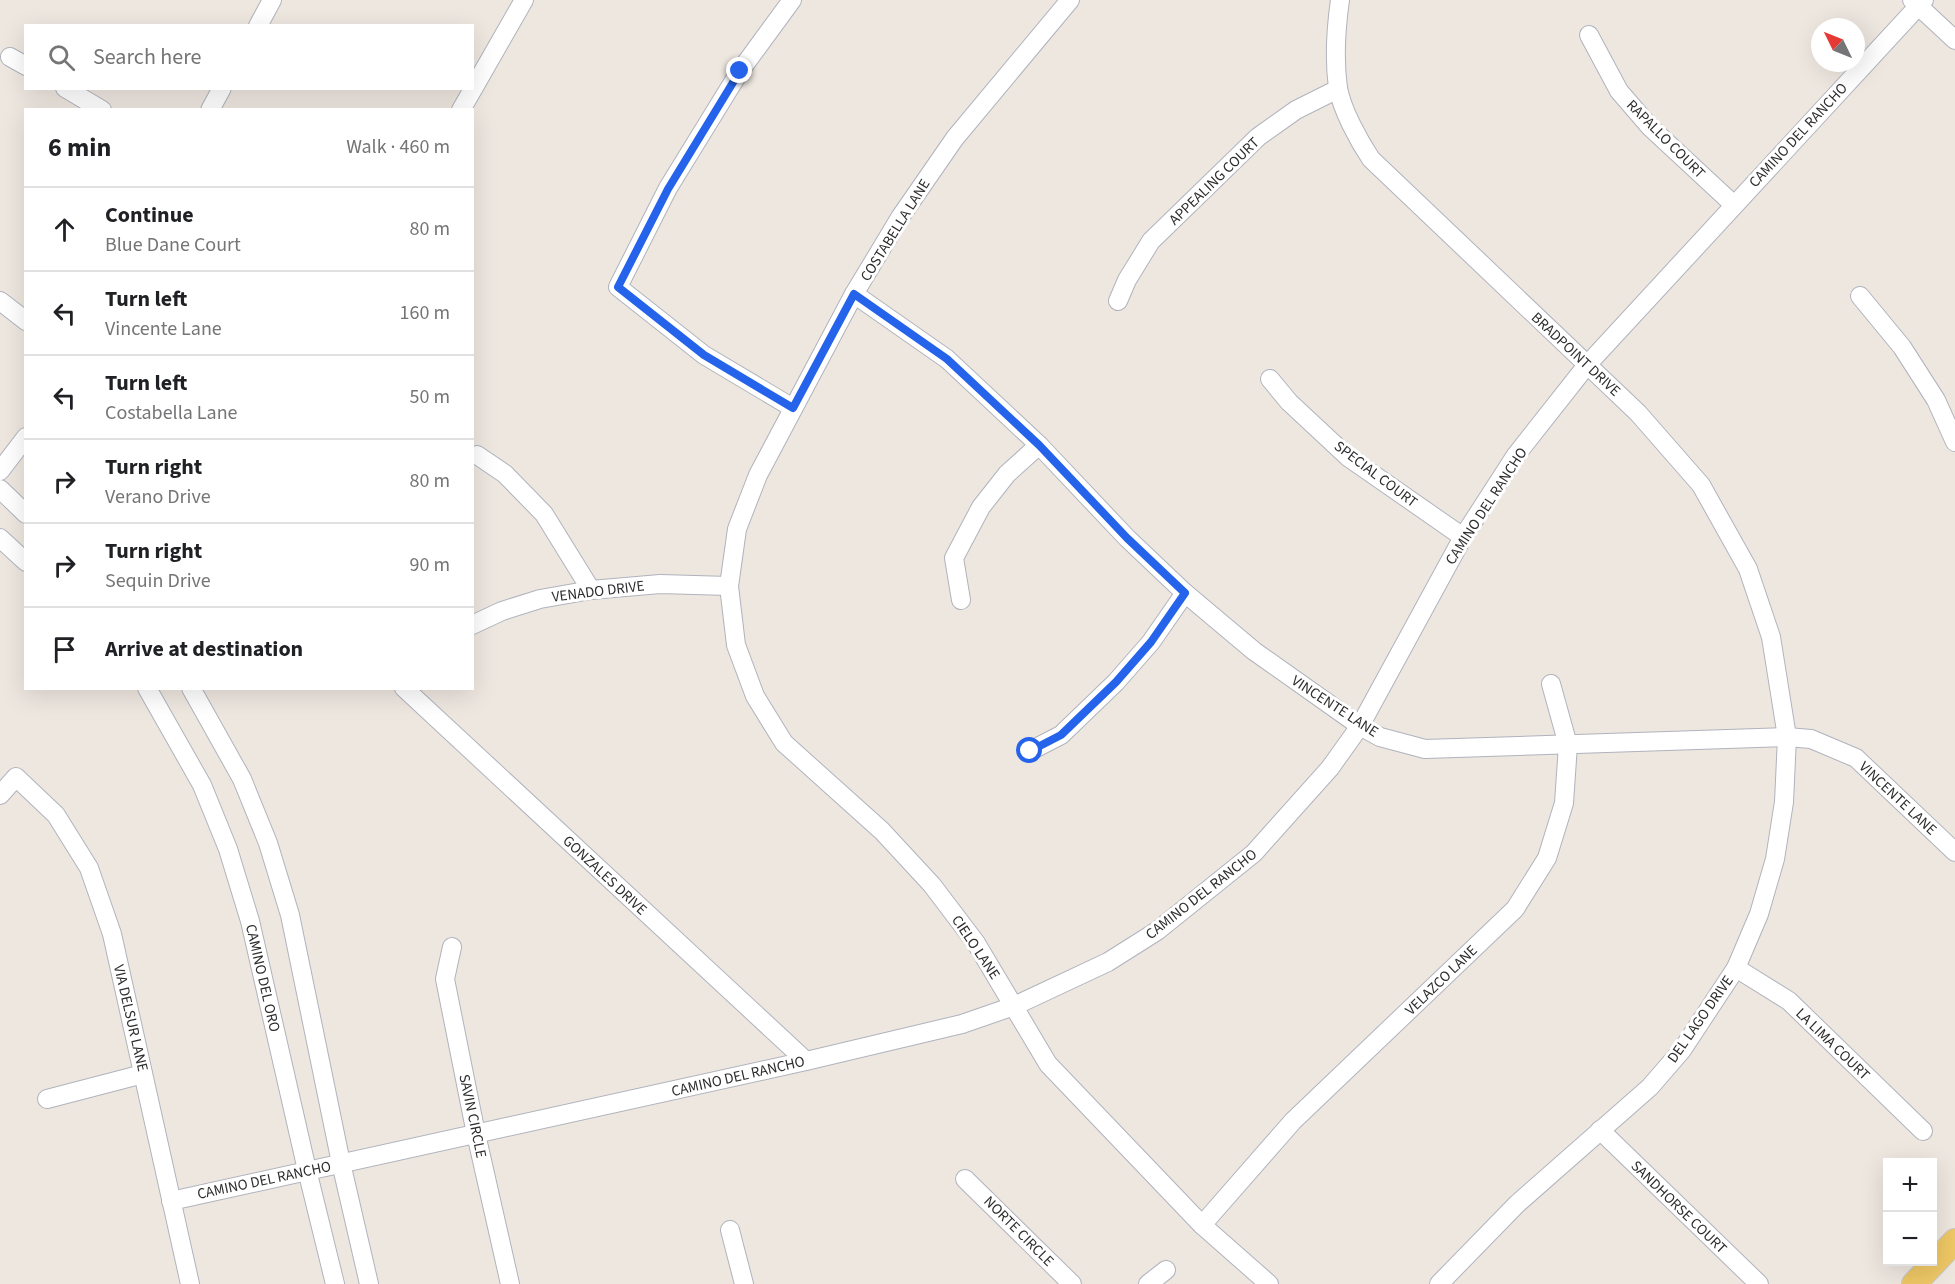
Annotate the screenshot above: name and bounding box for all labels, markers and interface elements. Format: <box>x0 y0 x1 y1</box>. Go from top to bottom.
north arrow <box>1811 18 1865 72</box>
search box <box>24 24 474 90</box>
icon: search <box>45 41 78 74</box>
text: Search here <box>93 41 201 73</box>
route end <box>726 57 752 83</box>
street label: CAMINO DEL RANCHO <box>1744 78 1853 192</box>
street label: RAPALLO COURT <box>1622 95 1710 183</box>
text: 6 min <box>48 129 111 166</box>
text: Walk · 460 m <box>346 133 450 161</box>
street label: APPEALING COURT <box>1164 133 1264 230</box>
street label: COSTABELLA LANE <box>856 175 935 285</box>
text: Continue <box>105 199 194 231</box>
icon: ahead <box>48 213 81 246</box>
text: 80 m <box>410 215 450 243</box>
text: Blue Dane Court <box>105 231 241 259</box>
text: Turn left <box>105 283 187 315</box>
icon: left <box>48 297 81 330</box>
text: 160 m <box>400 299 450 327</box>
street label: BRADPOINT DRIVE <box>1526 307 1625 401</box>
text: Vincente Lane <box>105 315 222 343</box>
text: Turn left <box>105 367 187 399</box>
icon: left <box>48 381 81 414</box>
text: 50 m <box>410 383 450 411</box>
text: Costabella Lane <box>105 399 238 427</box>
street label: SPECIAL COURT <box>1330 436 1422 513</box>
street label: CAMINO DEL RANCHO <box>1441 443 1532 569</box>
text: Turn right <box>105 451 202 483</box>
icon: right <box>48 465 81 498</box>
text: 80 m <box>410 467 450 495</box>
text: Verano Drive <box>105 483 211 511</box>
text: Turn right <box>105 535 202 567</box>
icon: right <box>48 549 81 582</box>
text: 90 m <box>410 551 450 579</box>
text: Sequin Drive <box>105 567 211 595</box>
street label: VENADO DRIVE <box>551 575 646 608</box>
icon: arrive <box>48 633 81 666</box>
text: Arrive at destination <box>105 633 303 665</box>
street label: VINCENTE LANE <box>1287 670 1382 742</box>
route start <box>1016 737 1042 763</box>
street label: VINCENTE LANE <box>1854 757 1941 840</box>
street label: GONZALES DRIVE <box>558 831 652 920</box>
street label: CAMINO DEL RANCHO <box>1141 844 1261 945</box>
street label: CIELO LANE <box>946 911 1005 984</box>
street label: CAMINO DEL ORO <box>240 922 285 1034</box>
street label: VELAZCO LANE <box>1401 940 1482 1020</box>
street label: VIA DELSUR LANE <box>108 963 153 1074</box>
street label: DEL LAGO DRIVE <box>1662 971 1738 1067</box>
street label: LA LIMA COURT <box>1791 1003 1874 1085</box>
street label: CAMINO DEL RANCHO <box>669 1051 807 1102</box>
street label: SAVIN CIRCLE <box>453 1072 492 1160</box>
street label: CAMINO DEL RANCHO <box>195 1156 333 1205</box>
street label: SANDHORSE COURT <box>1626 1156 1731 1259</box>
map controls <box>1883 1158 1937 1266</box>
button: + <box>1883 1158 1937 1212</box>
street label: NORTE CIRCLE <box>979 1191 1059 1271</box>
button: − <box>1883 1212 1937 1266</box>

